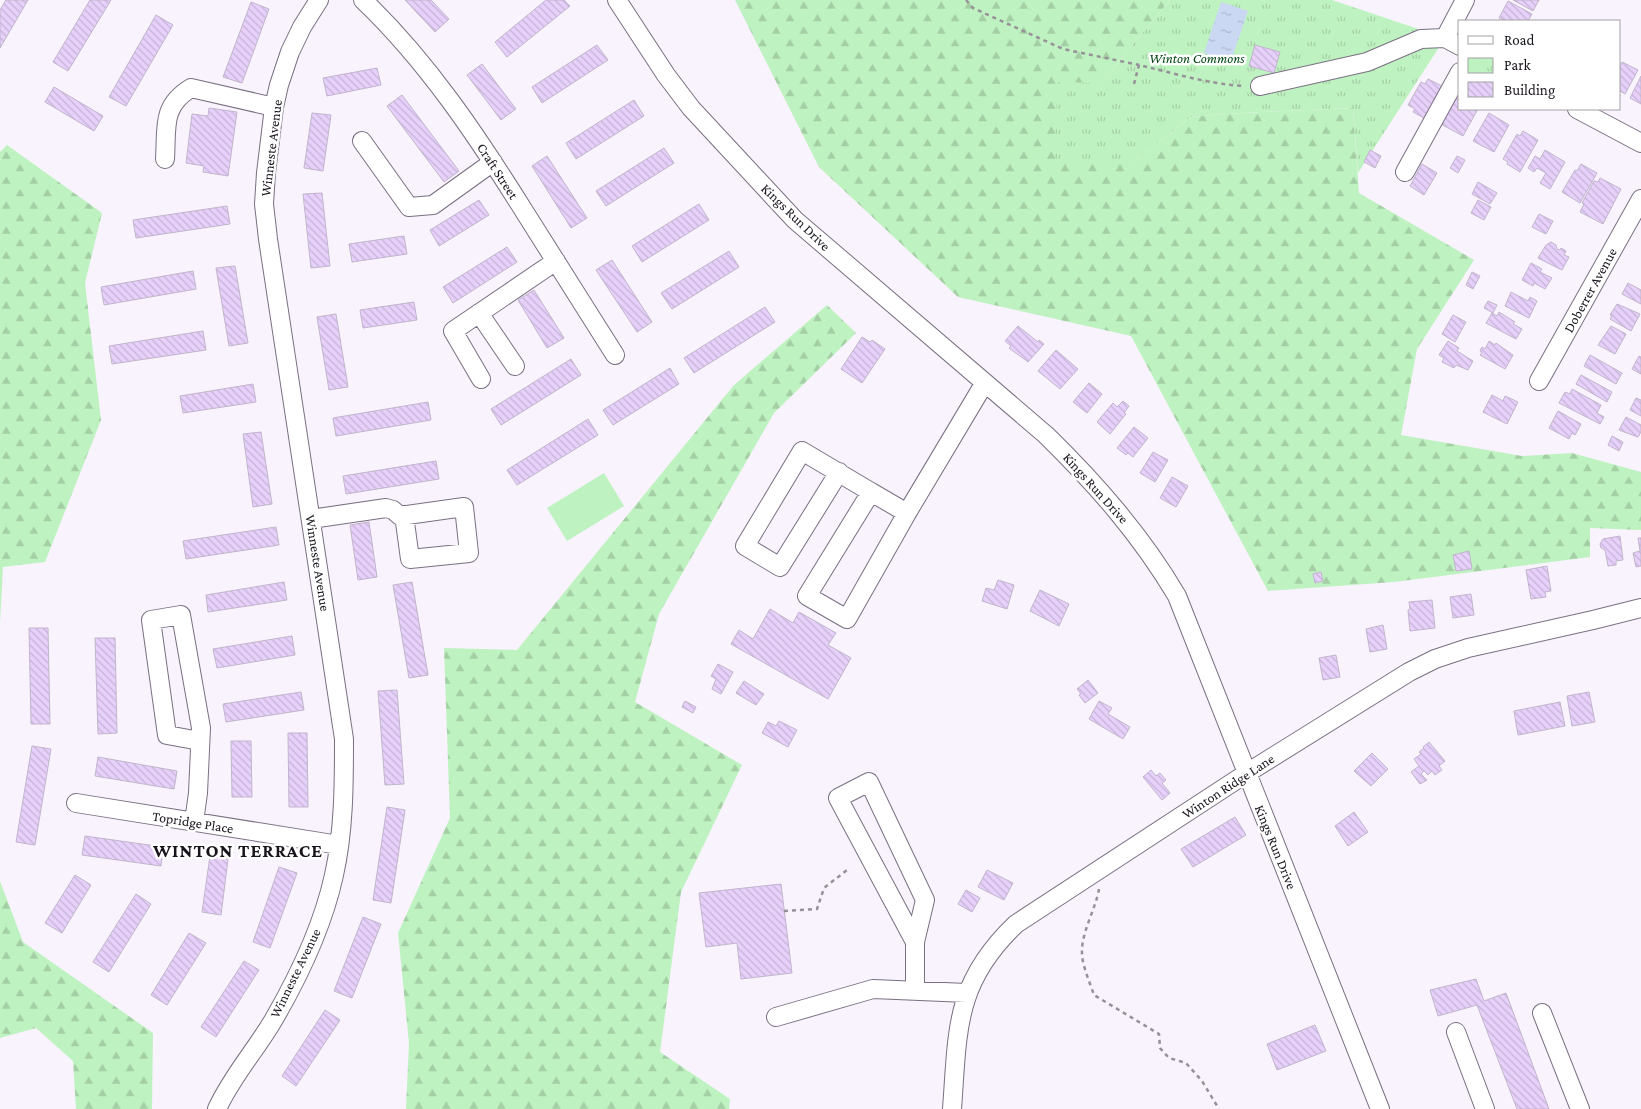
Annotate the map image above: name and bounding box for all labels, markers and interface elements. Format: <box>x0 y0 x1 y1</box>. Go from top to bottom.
legend <box>1458 20 1621 110</box>
text: Road <box>1504 32 1535 48</box>
park label: Winton Commons <box>1149 50 1245 66</box>
text: Park <box>1504 57 1531 73</box>
text: Building <box>1504 82 1555 99</box>
street label: Winneste Avenue <box>257 99 285 197</box>
street label: Craft Street <box>474 140 522 202</box>
street label: Kings Run Drive <box>758 180 834 254</box>
street label: Doberrer Avenue <box>1560 245 1620 335</box>
street label: Kings Run Drive <box>1060 449 1132 527</box>
street label: Winneste Avenue <box>302 514 334 612</box>
street label: Winton Ridge Lane <box>1179 750 1277 822</box>
street label: Kings Run Drive <box>1252 802 1300 892</box>
street label: Topridge Place <box>151 808 235 836</box>
district label: WINTON TERRACE <box>152 840 323 861</box>
street label: Winneste Avenue <box>266 926 324 1020</box>

